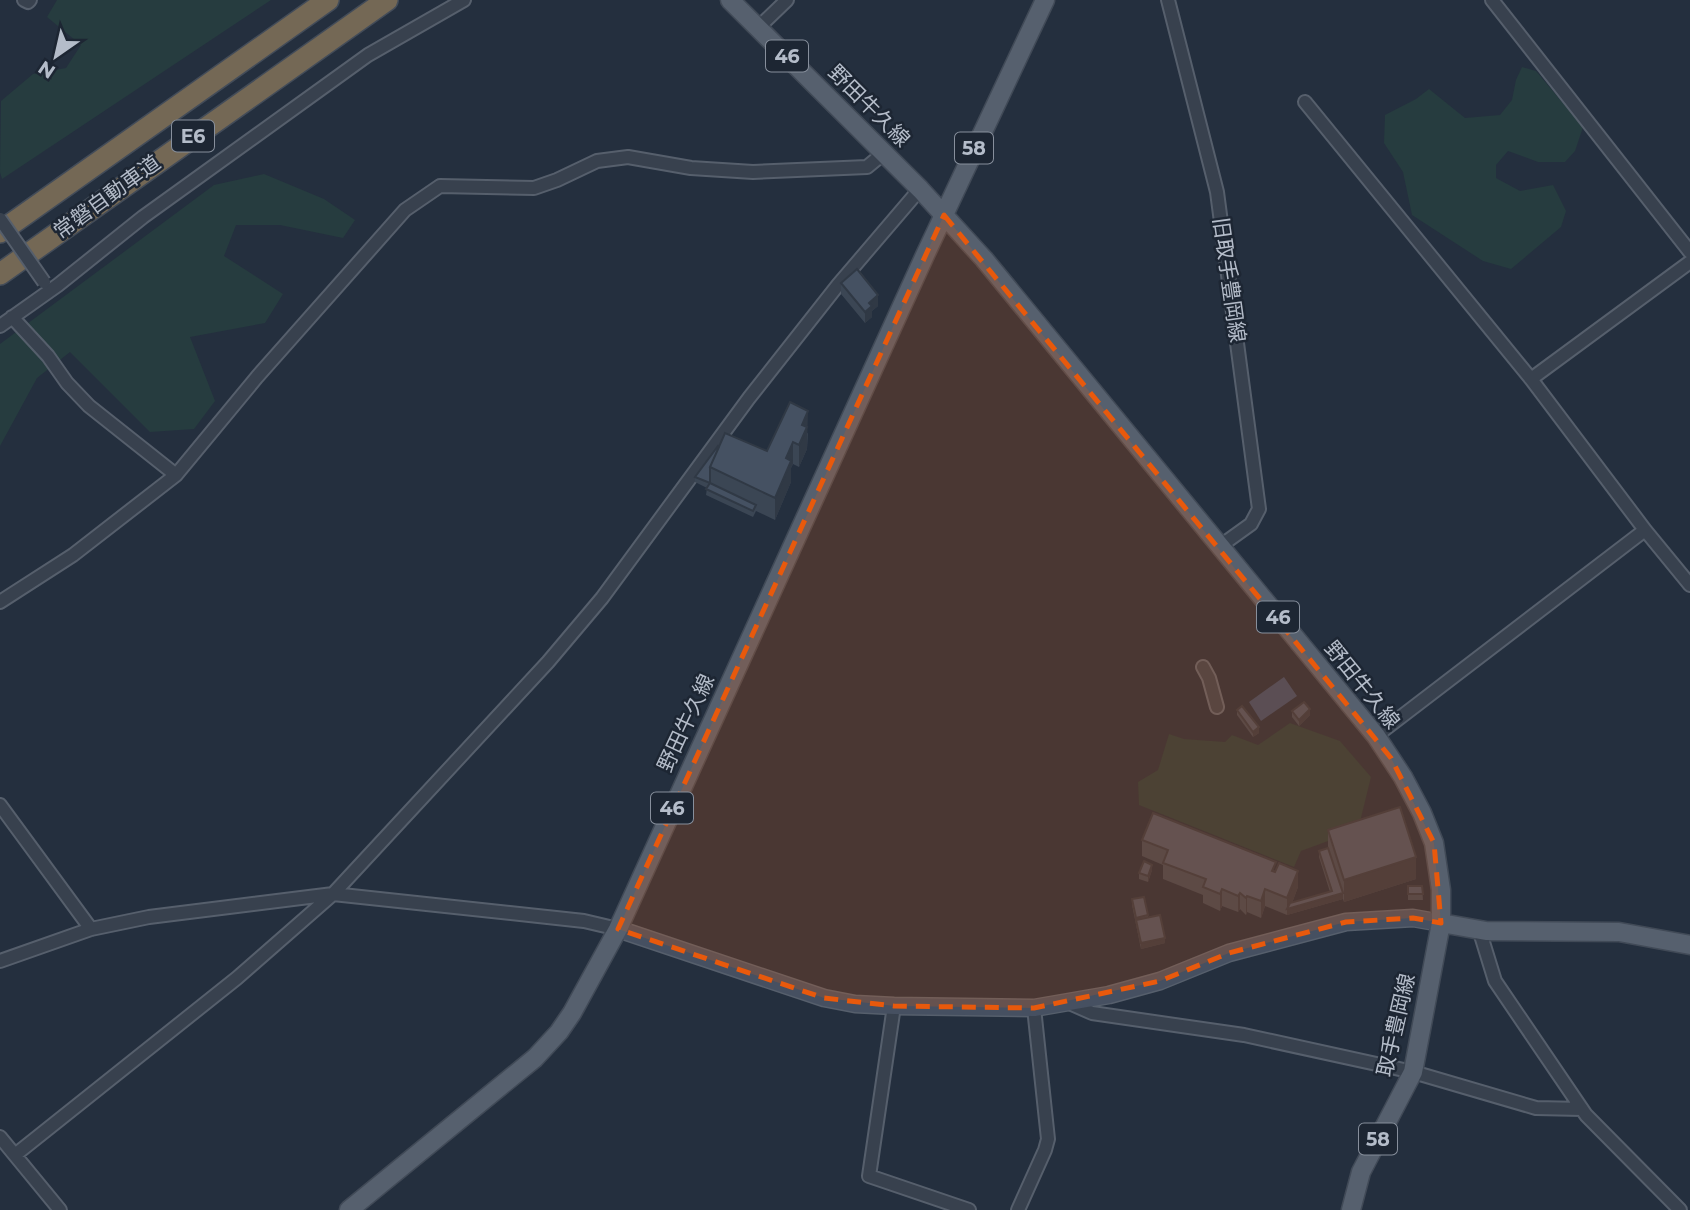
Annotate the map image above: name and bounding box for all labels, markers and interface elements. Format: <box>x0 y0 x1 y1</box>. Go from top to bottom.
north arrow <box>21 21 91 91</box>
road number: 46 <box>766 40 808 72</box>
text: N <box>34 56 60 84</box>
street label: 野田牛久線 <box>823 60 915 152</box>
road number: E6 <box>172 120 214 152</box>
road number: 58 <box>955 132 993 164</box>
street label: 常磐自動車道 <box>48 149 165 244</box>
street label: 旧取手豊岡線 <box>1208 216 1251 344</box>
road number: 46 <box>1257 602 1299 632</box>
street label: 野田牛久線 <box>1320 636 1405 733</box>
street label: 野田牛久線 <box>652 670 719 776</box>
road number: 46 <box>651 792 693 824</box>
street label: 取手豊岡線 <box>1372 971 1420 1079</box>
road number: 58 <box>1359 1124 1397 1154</box>

